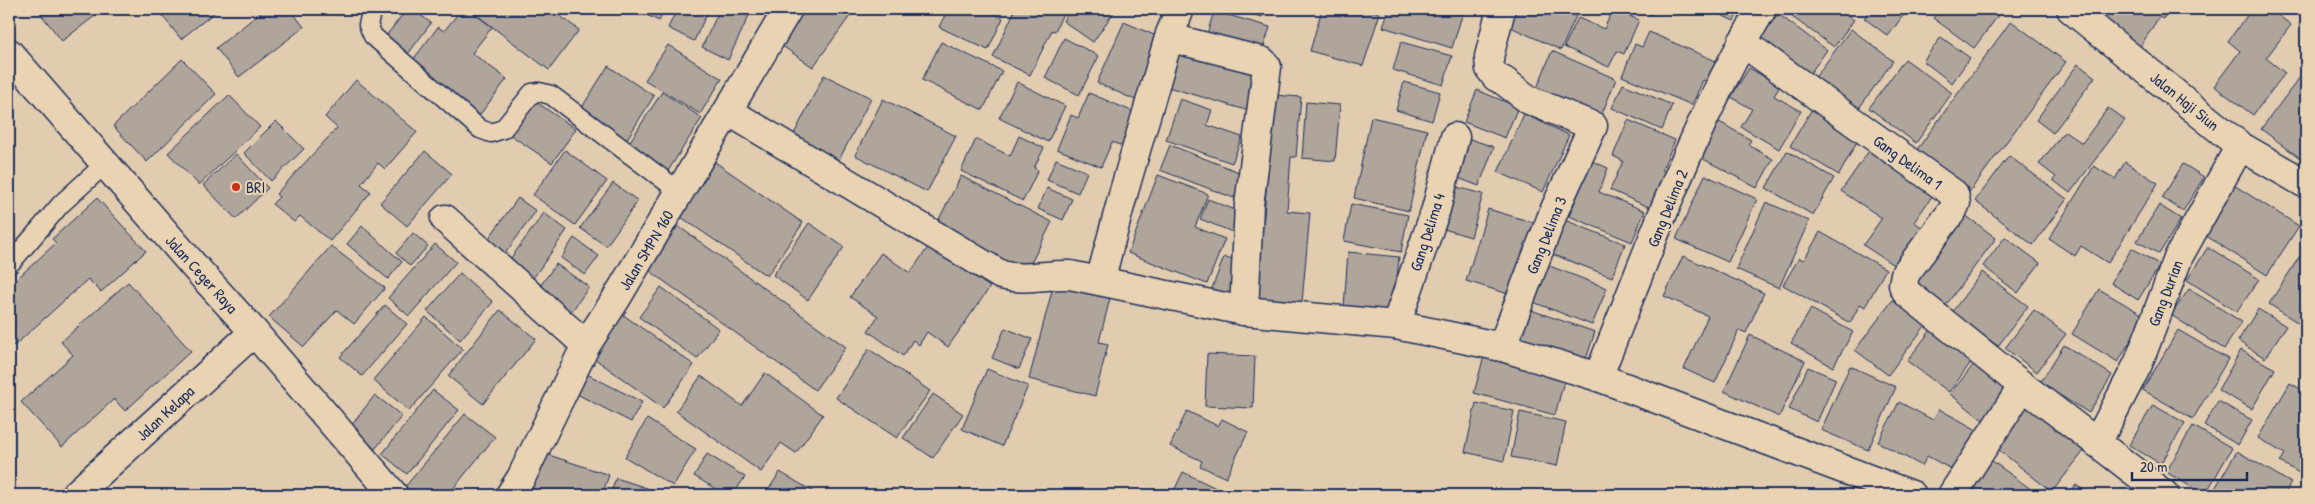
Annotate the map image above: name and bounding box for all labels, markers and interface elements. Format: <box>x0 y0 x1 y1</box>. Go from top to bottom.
street label: Jalan Haji Siun <box>2146 66 2224 136</box>
street label: Gang Delima 1 <box>1869 129 1947 195</box>
street label: Gang Delima 2 <box>1641 165 1693 250</box>
place label: BRI <box>246 176 265 198</box>
marker: BRI <box>230 181 242 193</box>
street label: Gang Delima 4 <box>1404 190 1450 274</box>
street label: Gang Delima 3 <box>1520 193 1572 277</box>
street label: Jalan SMPN 160 <box>613 206 679 294</box>
street label: Jalan Ceger Raya <box>161 230 243 318</box>
street label: Gang Durian <box>2142 257 2188 329</box>
street label: Jalan Kelapa <box>131 380 199 446</box>
scale bar <box>2132 449 2248 481</box>
text: 20 m <box>2140 456 2167 477</box>

